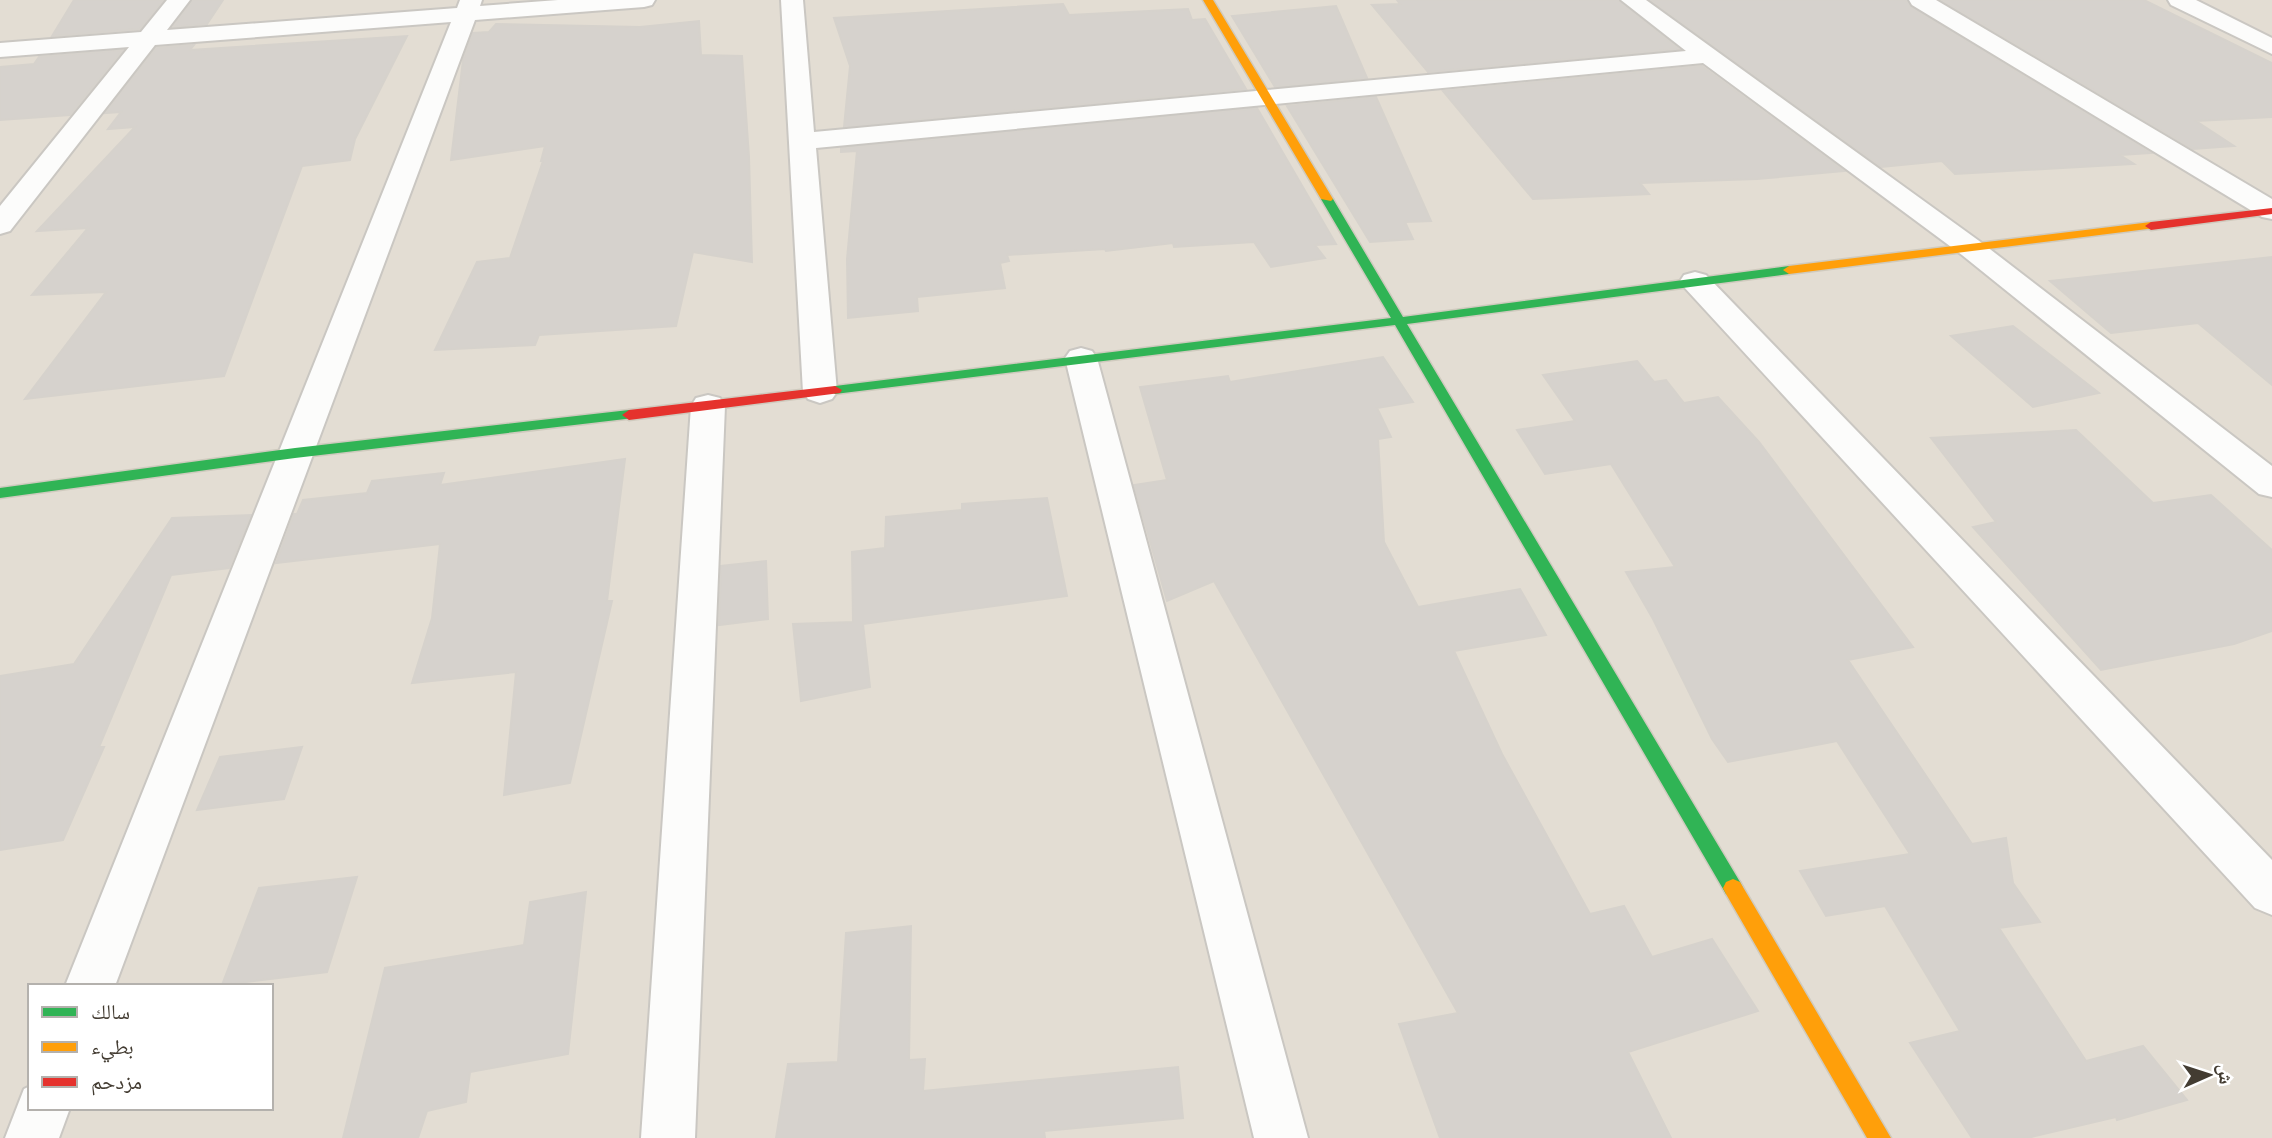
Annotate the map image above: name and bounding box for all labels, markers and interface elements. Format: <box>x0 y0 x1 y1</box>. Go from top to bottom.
legend <box>28 984 273 1110</box>
text: سالك <box>91 998 130 1025</box>
text: بطيء <box>91 1033 134 1063</box>
north arrow <box>2174 1040 2244 1110</box>
text: ش <box>2213 1063 2238 1085</box>
text: مزدحم <box>91 1068 142 1096</box>

